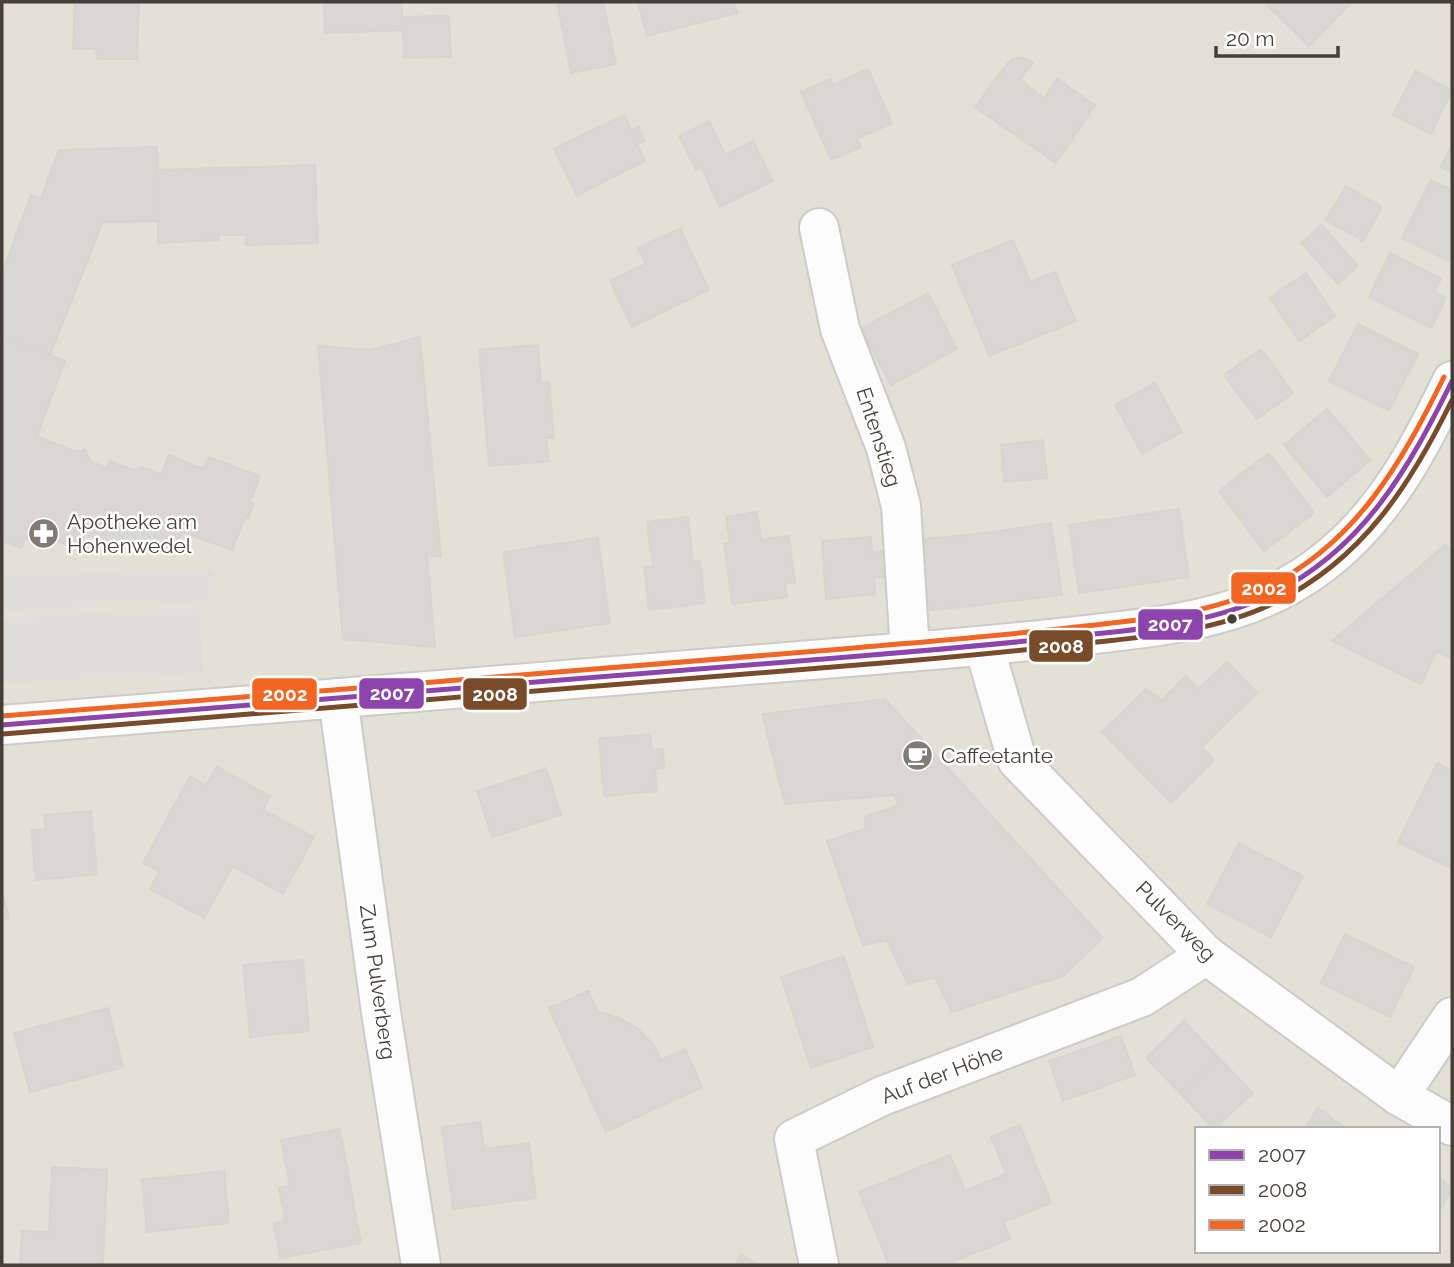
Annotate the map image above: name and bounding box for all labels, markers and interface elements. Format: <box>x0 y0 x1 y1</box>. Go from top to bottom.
scale bar <box>1216 14 1338 58</box>
text: 20 m <box>1226 26 1274 51</box>
street label: Entenstieg <box>851 384 907 490</box>
place label: Apotheke am Hohenwedel <box>67 509 197 558</box>
pharmacy icon: Apotheke am Hohenwedel <box>27 516 61 550</box>
line badge: 2002 <box>1230 571 1297 605</box>
text: 2002 <box>1242 577 1286 599</box>
line badge: 2007 <box>1137 608 1204 641</box>
unlabelled marker <box>1225 612 1239 626</box>
text: 2007 <box>1148 613 1193 635</box>
line badge: 2008 <box>1028 629 1094 663</box>
text: 2008 <box>1038 635 1084 657</box>
line badge: 2002 <box>251 677 318 711</box>
line badge: 2007 <box>358 677 425 710</box>
line badge: 2008 <box>462 677 528 711</box>
text: 2007 <box>370 682 415 704</box>
text: 2002 <box>263 683 307 705</box>
text: 2008 <box>472 683 518 705</box>
cafe icon: Caffeetante <box>901 738 935 772</box>
place label: Caffeetante <box>941 743 1053 768</box>
street label: Pulverweg <box>1131 876 1221 966</box>
street label: Zum Pulverberg <box>355 903 401 1061</box>
street label: Auf der Höhe <box>878 1039 1006 1109</box>
legend <box>1195 1127 1440 1253</box>
text: 2007 <box>1258 1142 1306 1167</box>
text: 2008 <box>1258 1177 1307 1202</box>
text: 2002 <box>1258 1212 1306 1237</box>

